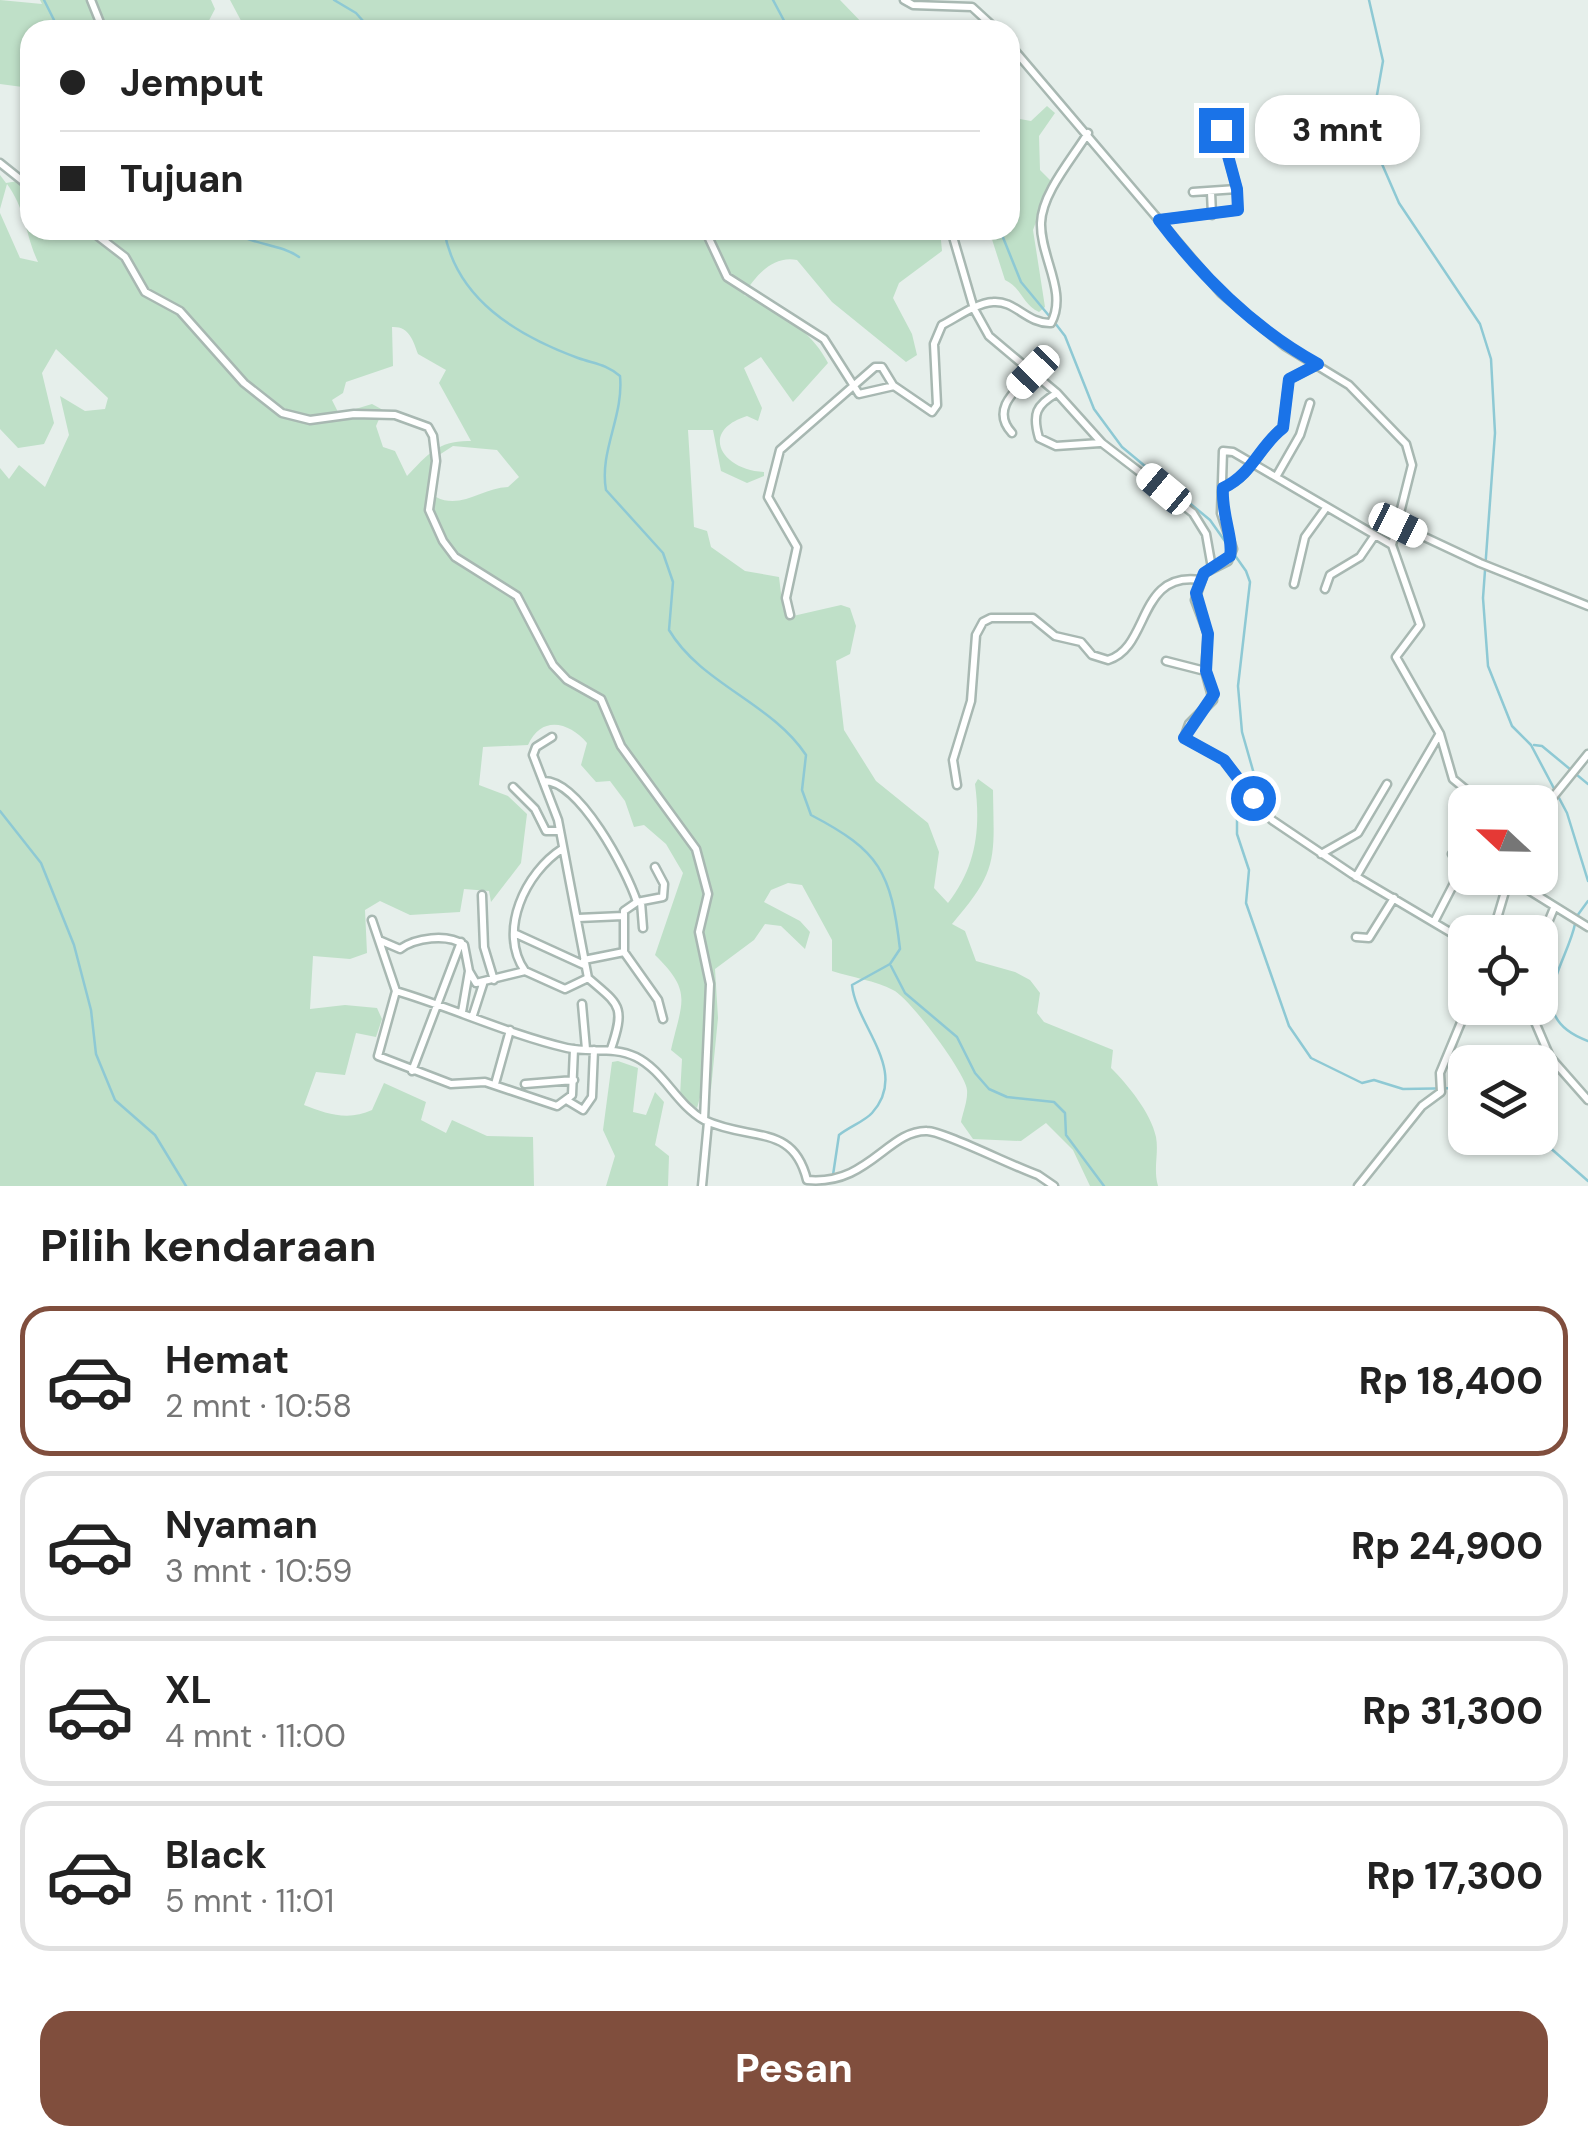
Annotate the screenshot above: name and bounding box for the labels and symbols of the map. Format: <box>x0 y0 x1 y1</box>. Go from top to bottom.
callout: 3 mnt <box>1256 95 1421 165</box>
route end <box>1199 108 1244 153</box>
car <box>1001 340 1065 404</box>
car <box>1131 458 1197 520</box>
car <box>1364 498 1432 552</box>
route start <box>1231 776 1276 821</box>
north arrow <box>1448 785 1558 895</box>

